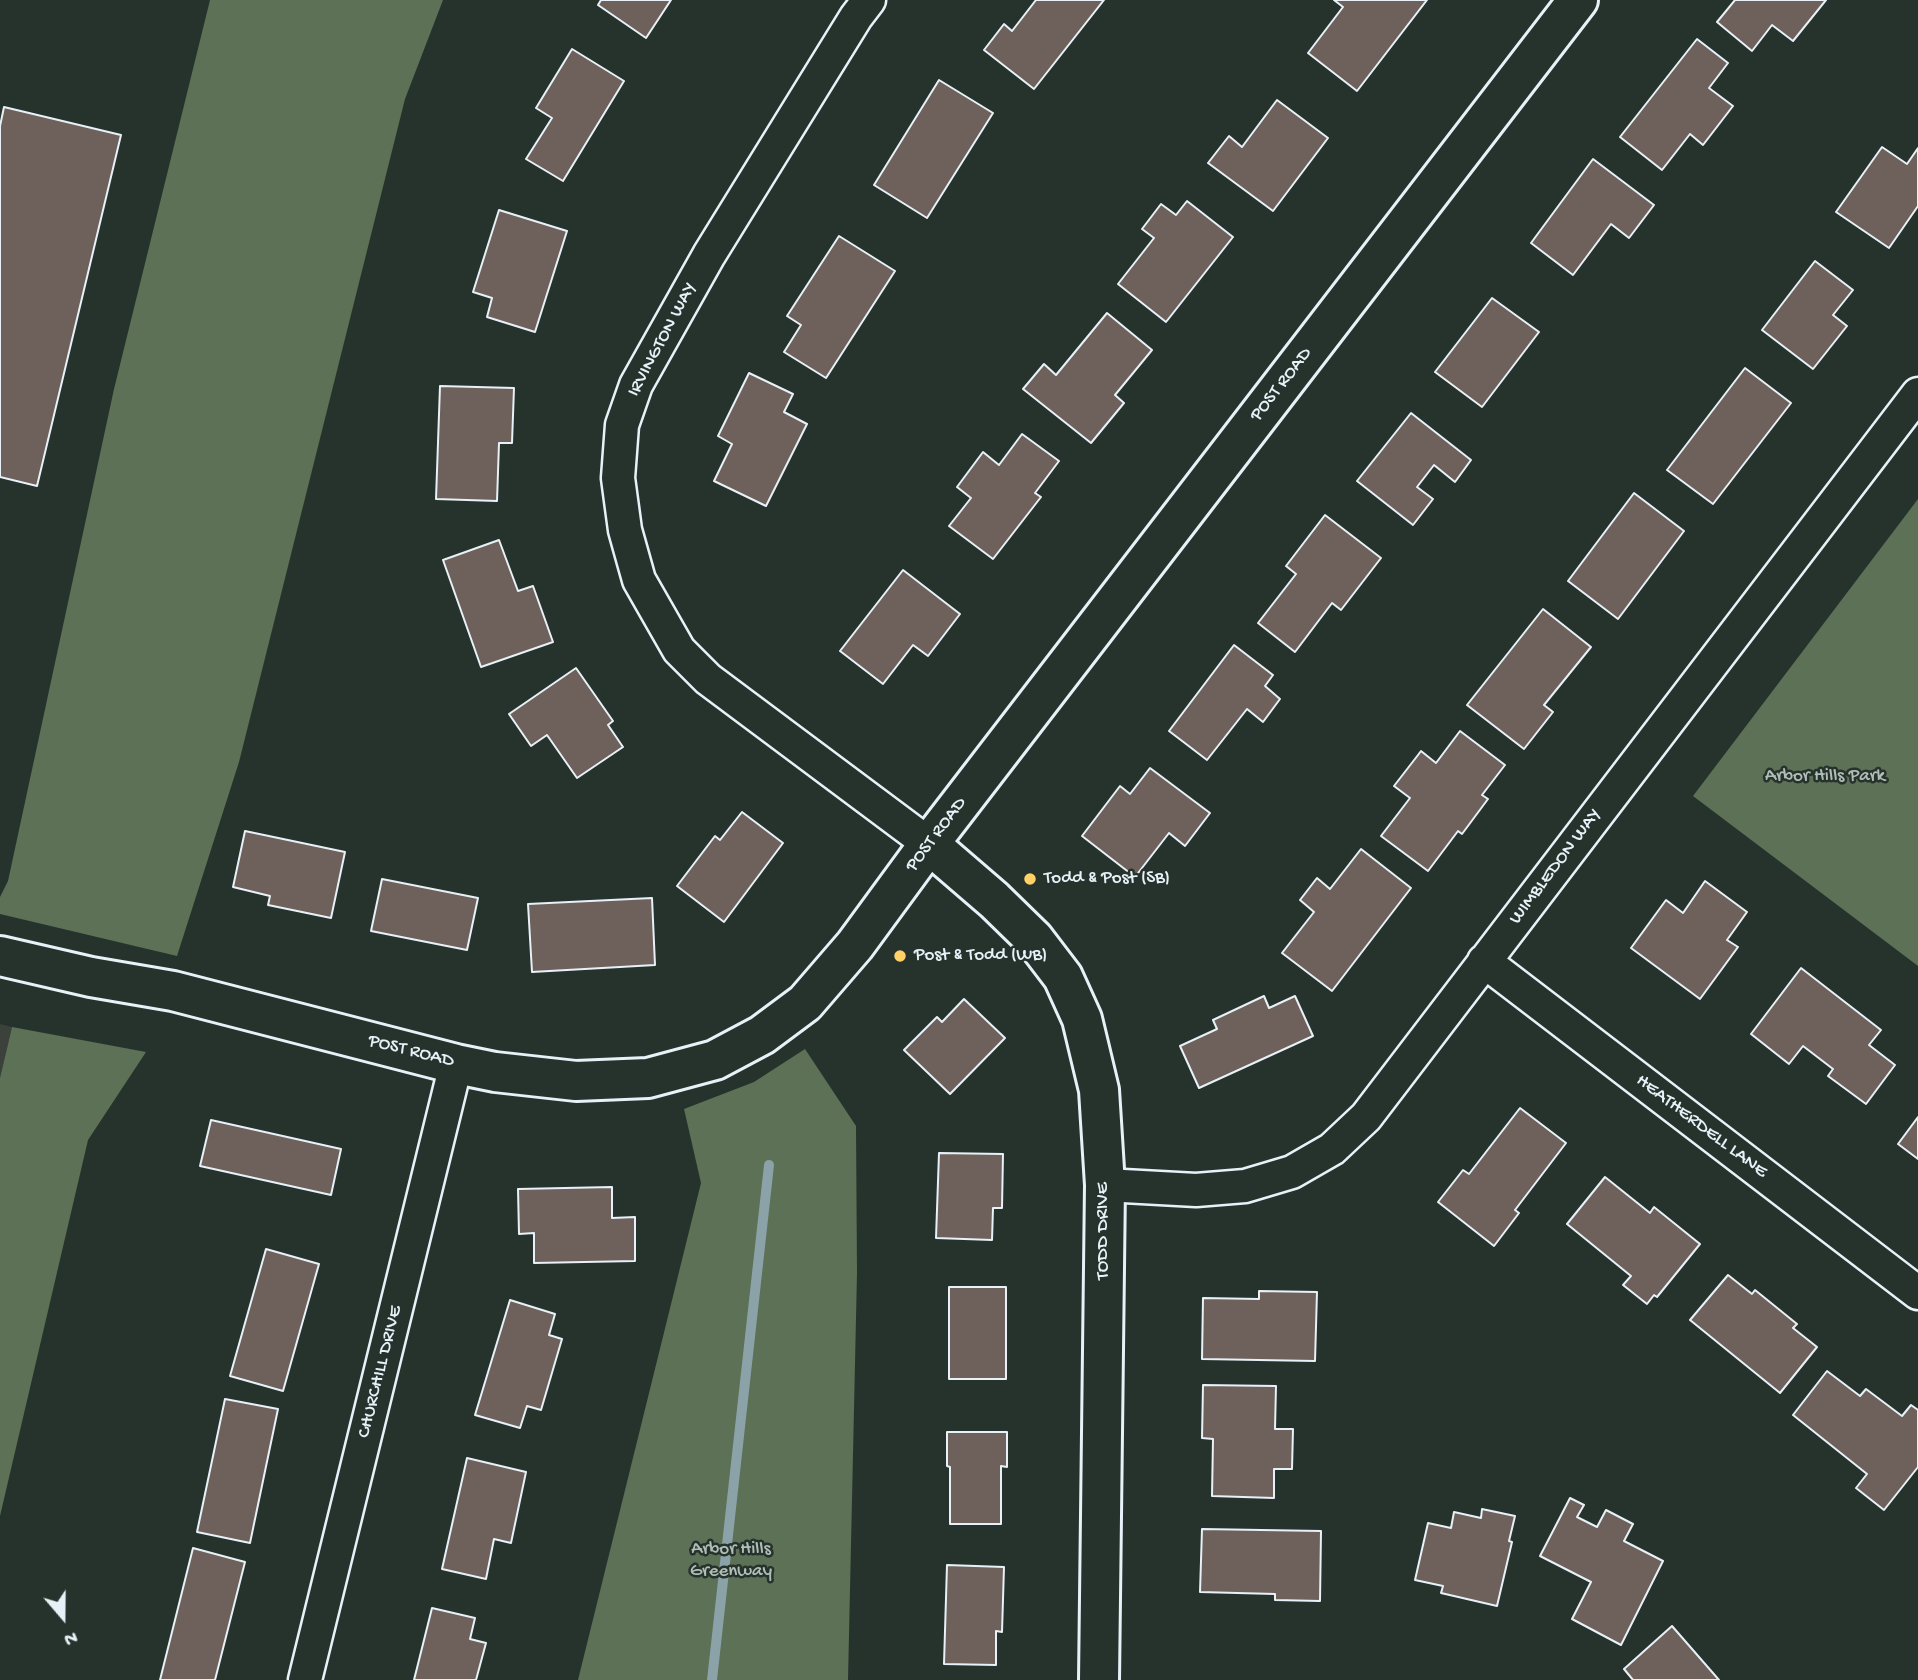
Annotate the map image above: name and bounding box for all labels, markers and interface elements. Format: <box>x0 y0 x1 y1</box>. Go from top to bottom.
street label: IRVINGTON WAY <box>623 279 703 401</box>
street label: POST ROAD <box>1246 343 1318 427</box>
park label: Arbor Hills Park <box>1765 766 1885 788</box>
street label: POST ROAD <box>902 793 972 877</box>
street label: WIMBLEDON WAY <box>1505 805 1607 929</box>
place label: Todd & Post (SB) <box>1044 868 1170 890</box>
marker: Todd & Post (SB) <box>1022 871 1038 887</box>
place label: Post & Todd (WB) <box>914 945 1047 967</box>
marker: Post & Todd (WB) <box>892 948 908 964</box>
street label: POST ROAD <box>366 1030 456 1074</box>
street label: HEATHERDELL LANE <box>1631 1070 1771 1184</box>
street label: TODD DRIVE <box>1093 1182 1115 1280</box>
street label: CHURCHILL DRIVE <box>354 1304 408 1440</box>
park label: Arbor Hills Greenway <box>690 1539 772 1583</box>
north arrow <box>28 1582 98 1652</box>
text: N <box>61 1624 80 1650</box>

